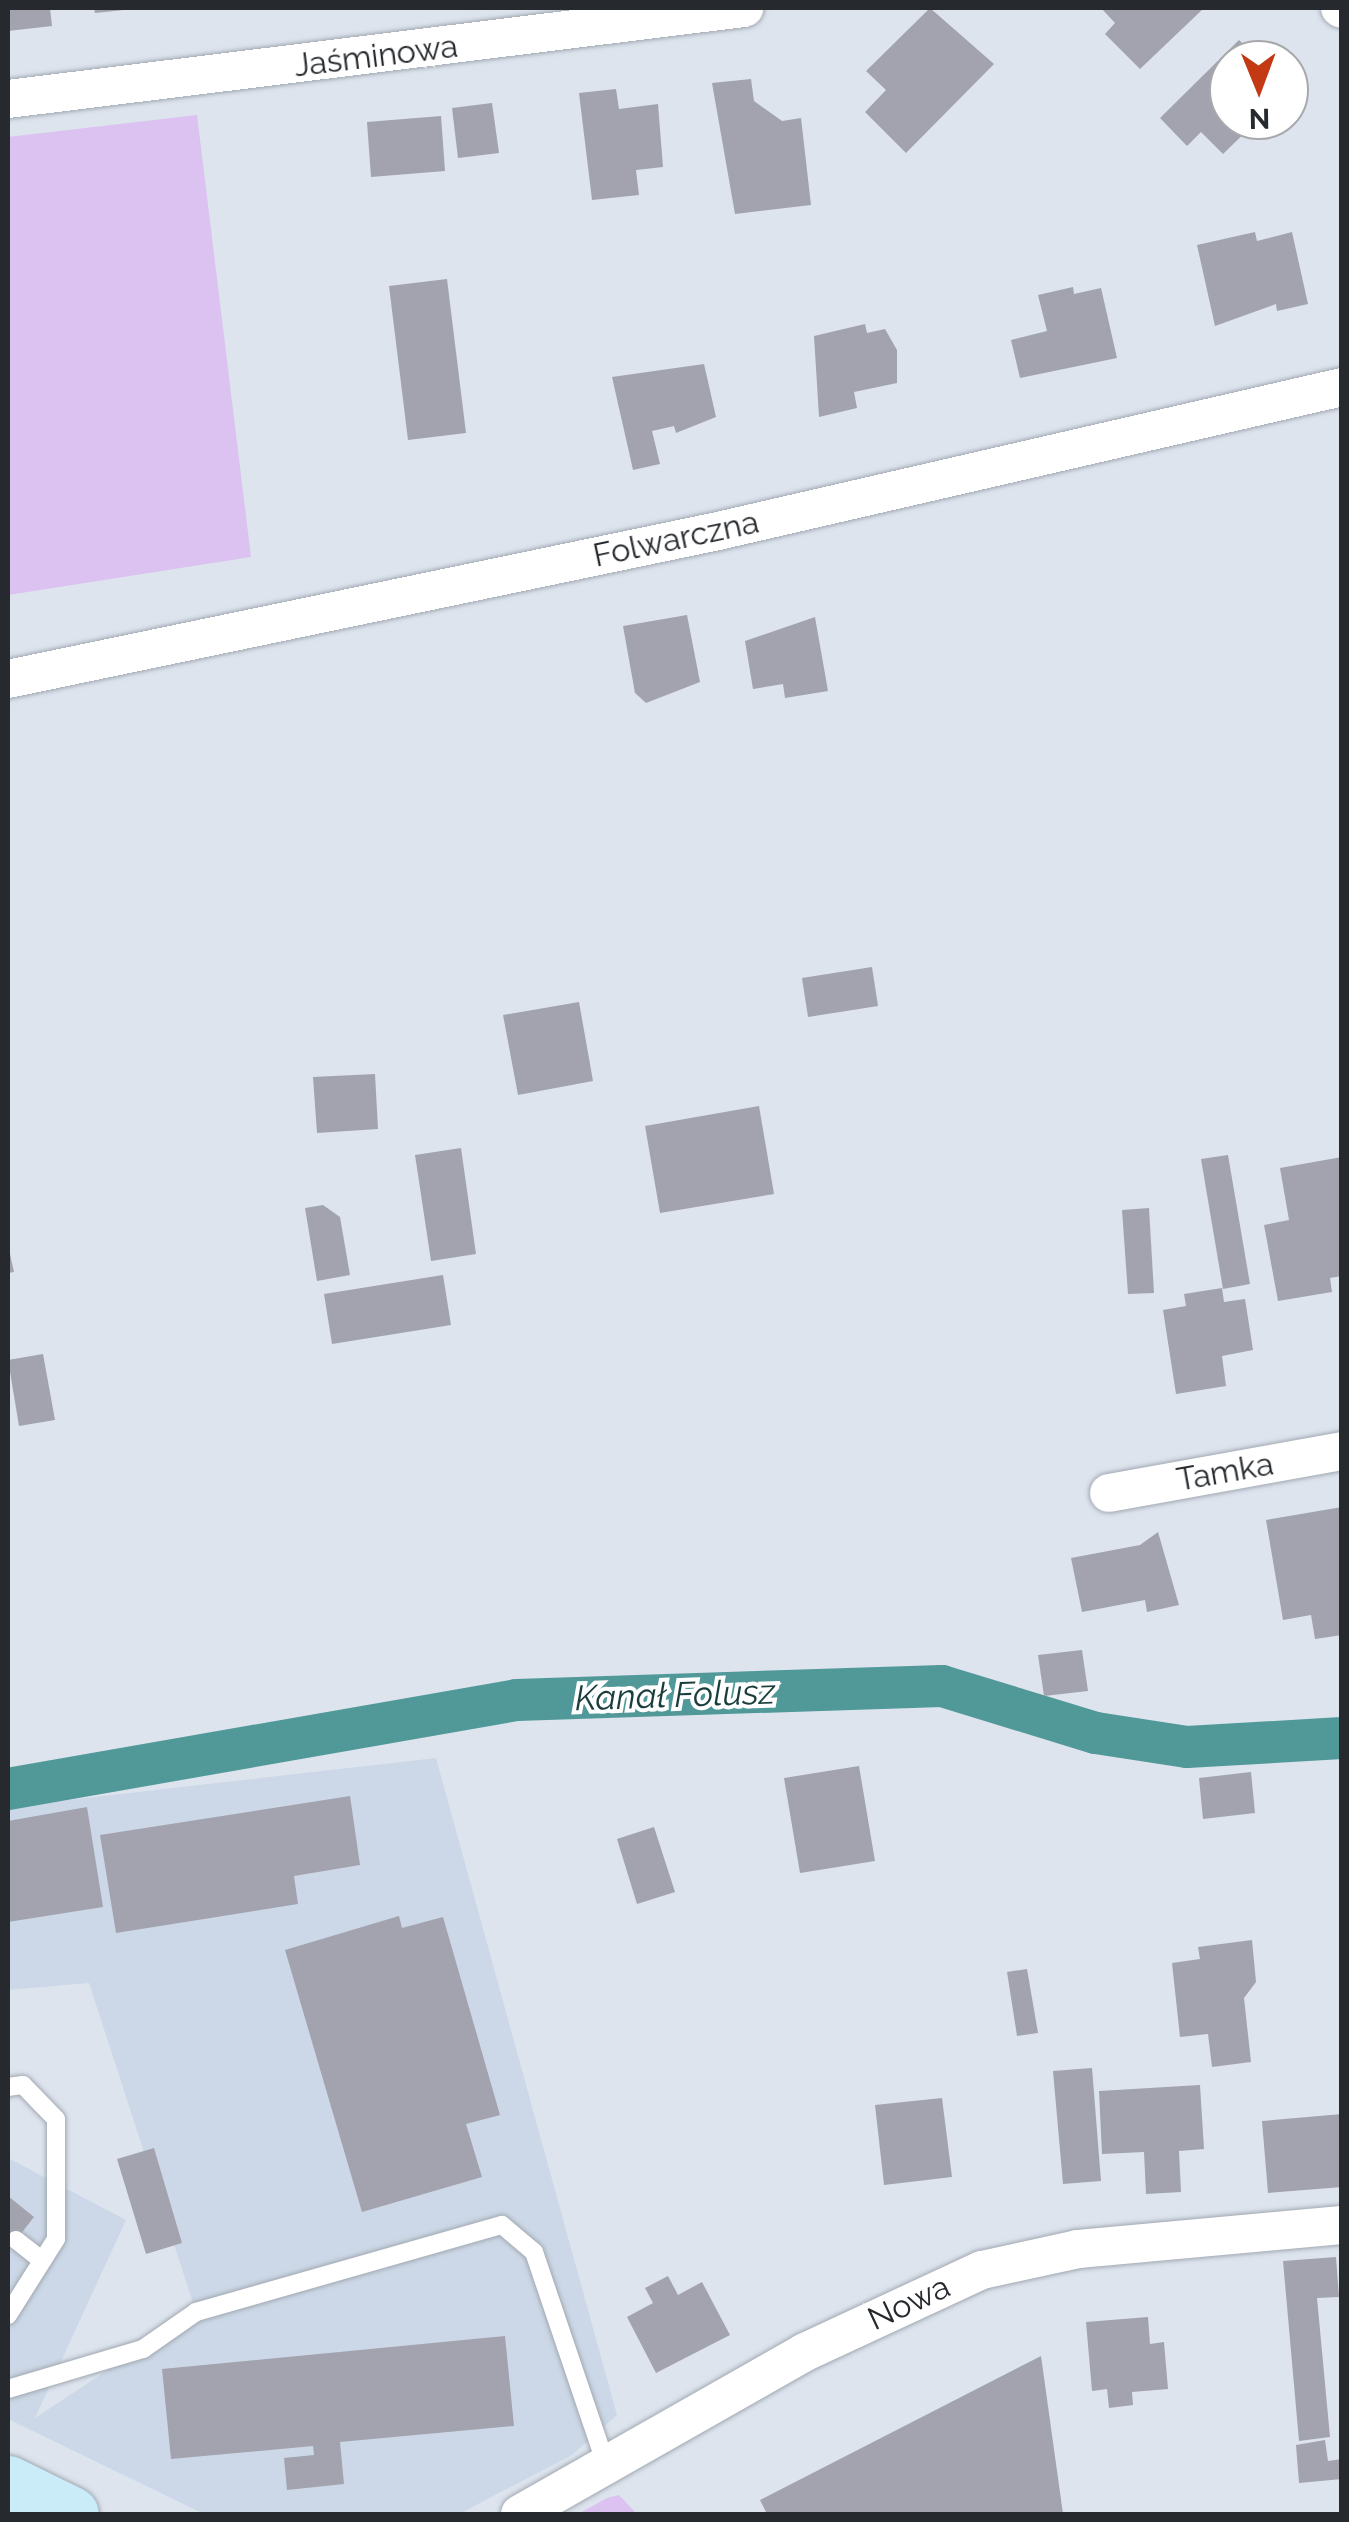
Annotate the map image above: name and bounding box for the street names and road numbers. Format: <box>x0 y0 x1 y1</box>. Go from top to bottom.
street label: Jaśminowa <box>292 27 460 85</box>
street label: Folwarczna <box>590 503 762 575</box>
street label: Tamka <box>1174 1445 1276 1499</box>
street label: Nowa <box>862 2267 956 2339</box>

